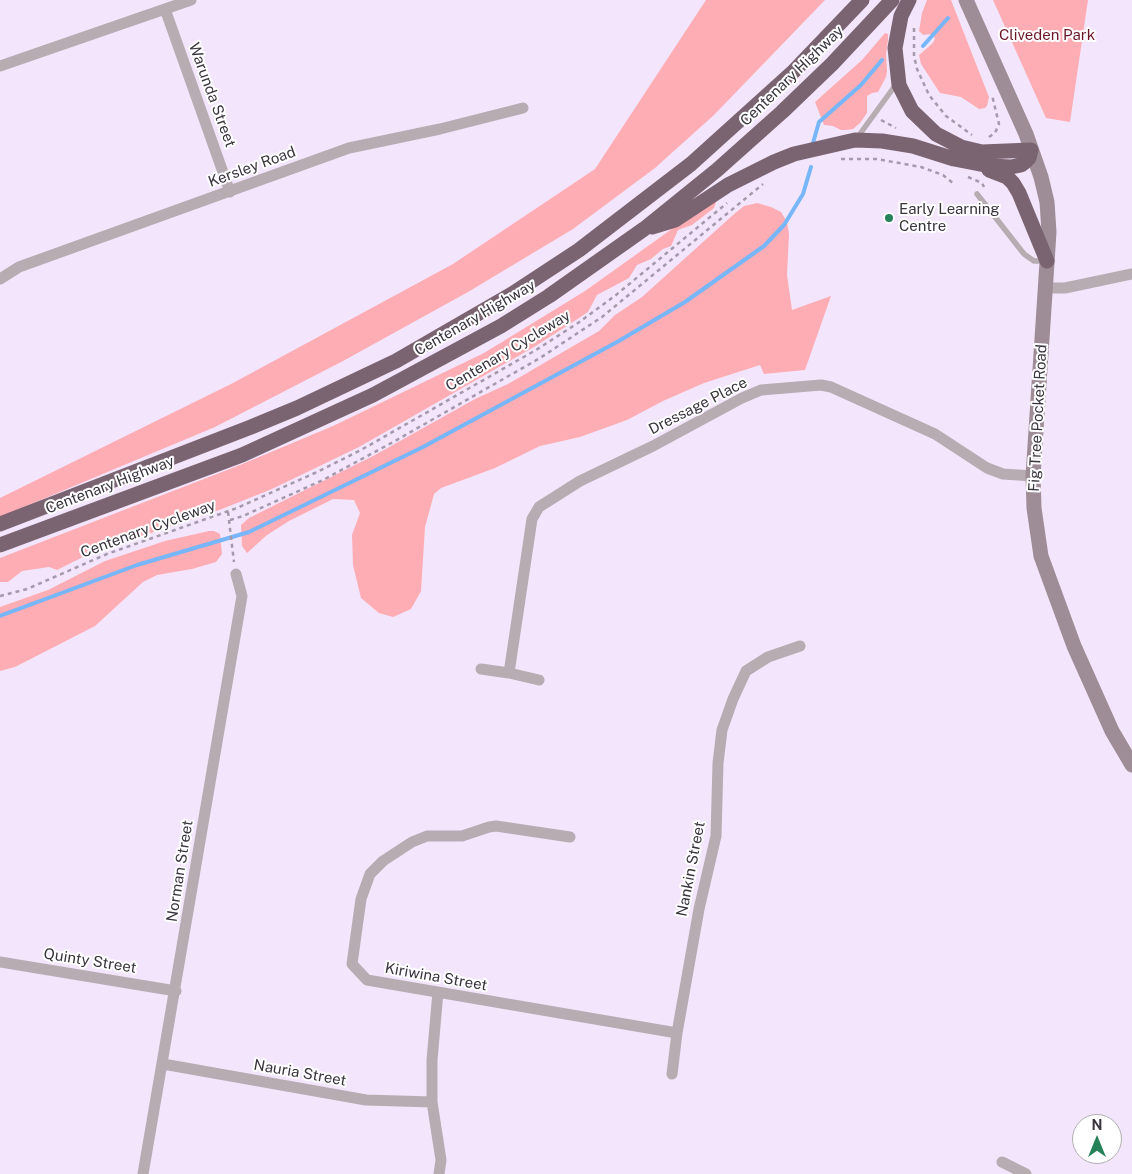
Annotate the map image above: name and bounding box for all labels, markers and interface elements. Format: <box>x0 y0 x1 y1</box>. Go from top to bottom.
street label: Centenary Highway <box>737 22 847 130</box>
park label: Cliveden Park <box>999 26 1095 44</box>
street label: Warunda Street <box>185 40 239 150</box>
street label: Kersley Road <box>206 143 298 191</box>
place label: Early Learning Centre <box>899 200 1000 235</box>
marker: Early Learning Centre <box>883 212 895 224</box>
street label: Centenary Highway <box>411 276 539 360</box>
street label: Centenary Cycleway <box>442 307 574 395</box>
street label: Fig Tree Pocket Road <box>1025 344 1051 492</box>
street label: Dressage Place <box>646 373 750 439</box>
street label: Centenary Highway <box>43 452 177 518</box>
street label: Centenary Cycleway <box>78 496 218 562</box>
street label: Norman Street <box>163 819 197 923</box>
street label: Nankin Street <box>673 820 709 918</box>
street label: Quinty Street <box>42 945 138 977</box>
street label: Kiriwina Street <box>383 959 489 995</box>
street label: Nauria Street <box>252 1056 348 1090</box>
north arrow <box>1072 1114 1122 1164</box>
text: N <box>1092 1117 1102 1133</box>

